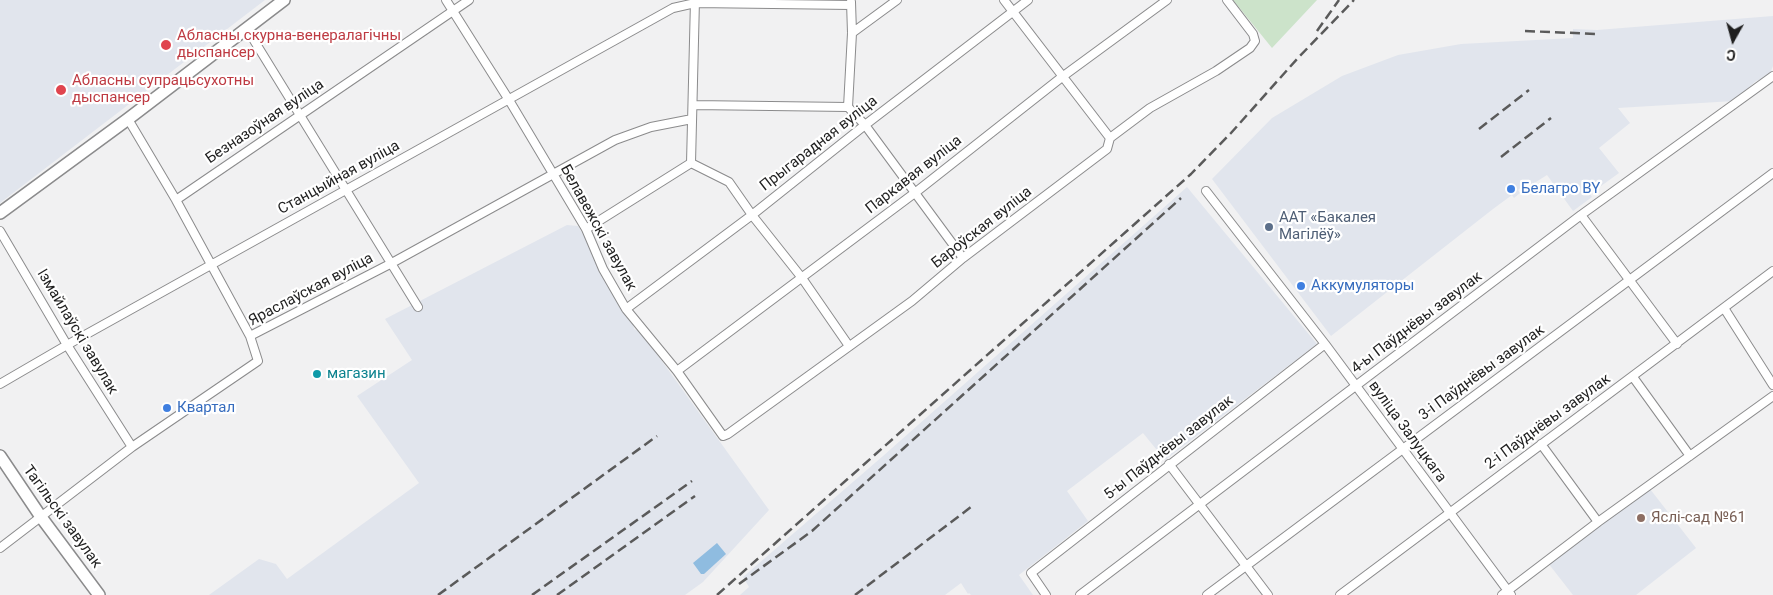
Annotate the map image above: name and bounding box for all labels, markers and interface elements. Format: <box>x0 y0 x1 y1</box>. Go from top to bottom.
north arrow <box>1708 15 1758 65</box>
place label: Абласны скурна-венералагічны дыспансер <box>177 27 401 62</box>
marker: Абласны скурна-венералагічны дыспансер <box>159 38 173 52</box>
text: С <box>1726 46 1737 63</box>
place label: Абласны супрацьсухотны дыспансер <box>72 72 254 107</box>
street label: Безназоўная вуліца <box>203 76 327 168</box>
marker: Абласны супрацьсухотны дыспансер <box>54 83 68 97</box>
street label: Прыгарадная вуліца <box>757 92 881 196</box>
street label: Паркавая вуліца <box>862 132 966 218</box>
street label: Станцыйная вуліца <box>275 137 403 219</box>
street label: Белавежскі завулак <box>556 162 640 294</box>
place label: Белагро BY <box>1521 180 1600 198</box>
street label: Бароўская вуліца <box>928 183 1036 273</box>
marker: Белагро BY <box>1505 183 1517 195</box>
place label: ААТ «Бакалея Магілёў» <box>1279 209 1376 244</box>
marker: ААТ «Бакалея Магілёў» <box>1263 221 1275 233</box>
street label: Яраслаўская вуліца <box>246 250 376 330</box>
street label: Ізмайлаўскі завулак <box>33 266 121 398</box>
street label: 4-ы Паўднёвы завулак <box>1348 268 1486 378</box>
place label: Аккумуляторы <box>1311 277 1414 295</box>
marker: Аккумуляторы <box>1295 280 1307 292</box>
street label: 3-і Паўднёвы завулак <box>1416 321 1548 425</box>
place label: магазин <box>327 365 386 383</box>
marker: магазин <box>311 368 323 380</box>
street label: 2-і Паўднёвы завулак <box>1482 370 1614 474</box>
street label: вуліца Залуцкага <box>1364 378 1450 486</box>
street label: 5-ы Паўднёвы завулак <box>1101 392 1237 504</box>
place label: Квартал <box>177 399 235 417</box>
marker: Квартал <box>161 402 173 414</box>
street label: Тагільскі завулак <box>19 462 105 572</box>
place label: Яслі-сад №61 <box>1651 509 1746 527</box>
marker: Яслі-сад №61 <box>1635 512 1647 524</box>

